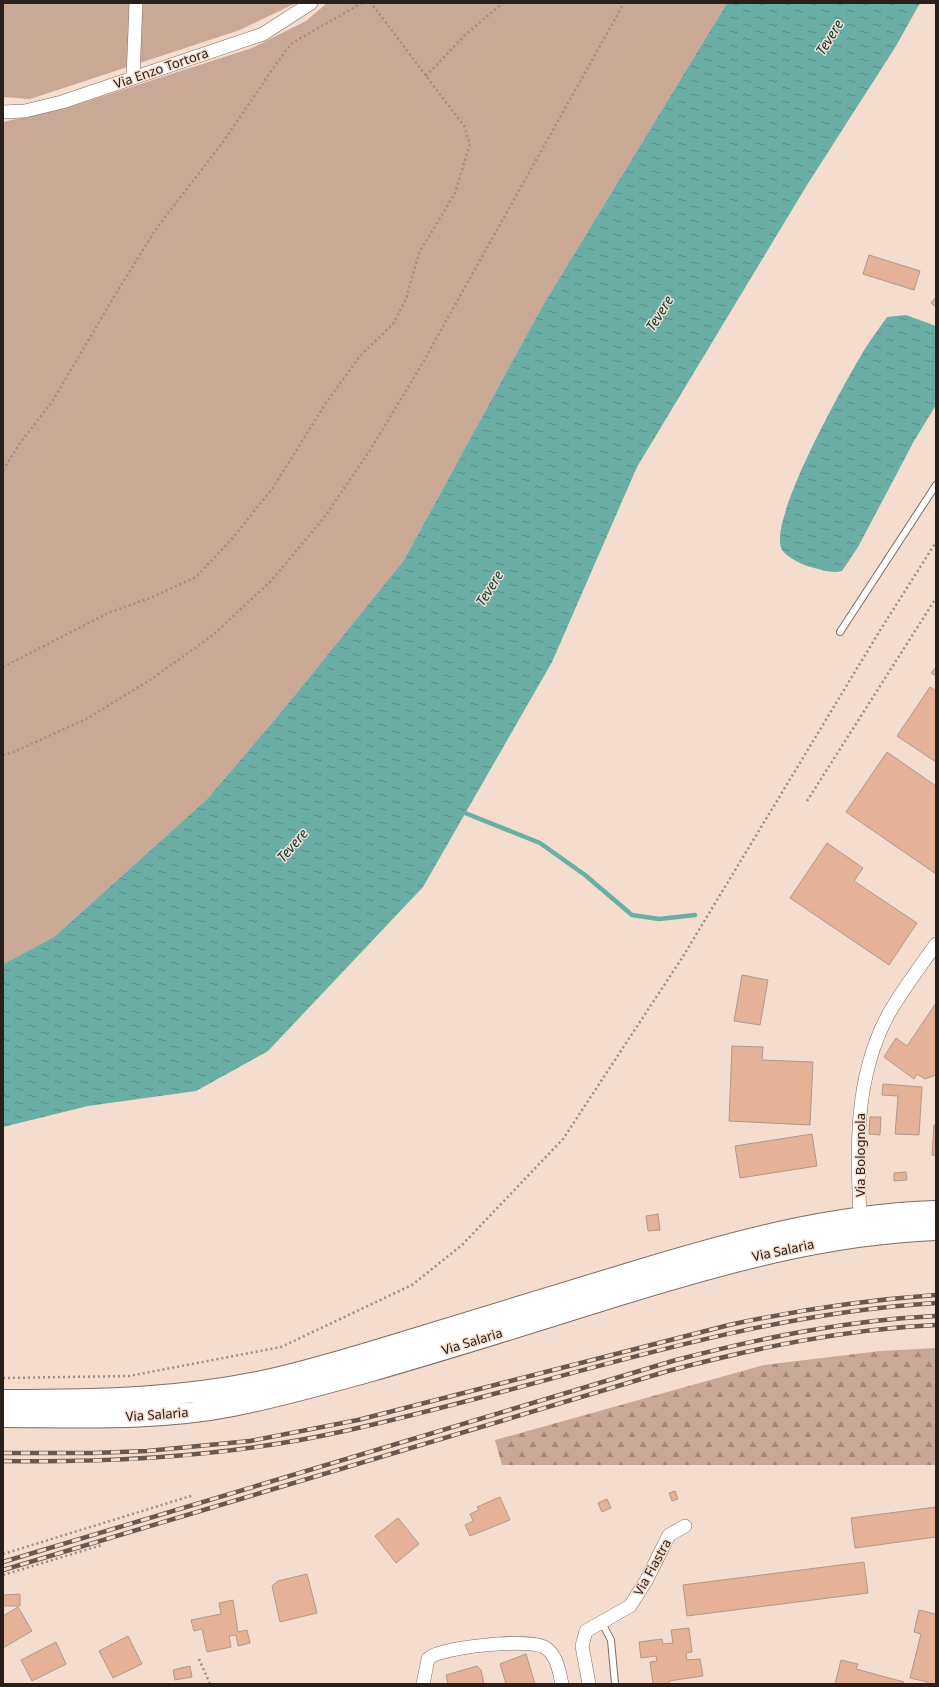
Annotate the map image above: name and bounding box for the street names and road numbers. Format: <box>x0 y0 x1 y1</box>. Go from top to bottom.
street label: Via Enzo Tortora <box>111 43 211 93</box>
street label: Via Bolognola <box>851 1113 869 1197</box>
street label: Via Salaria <box>750 1235 816 1265</box>
street label: Via Salaria <box>439 1323 505 1359</box>
street label: Via Salaria <box>125 1403 189 1425</box>
street label: Via Fiastra <box>629 1535 675 1599</box>

